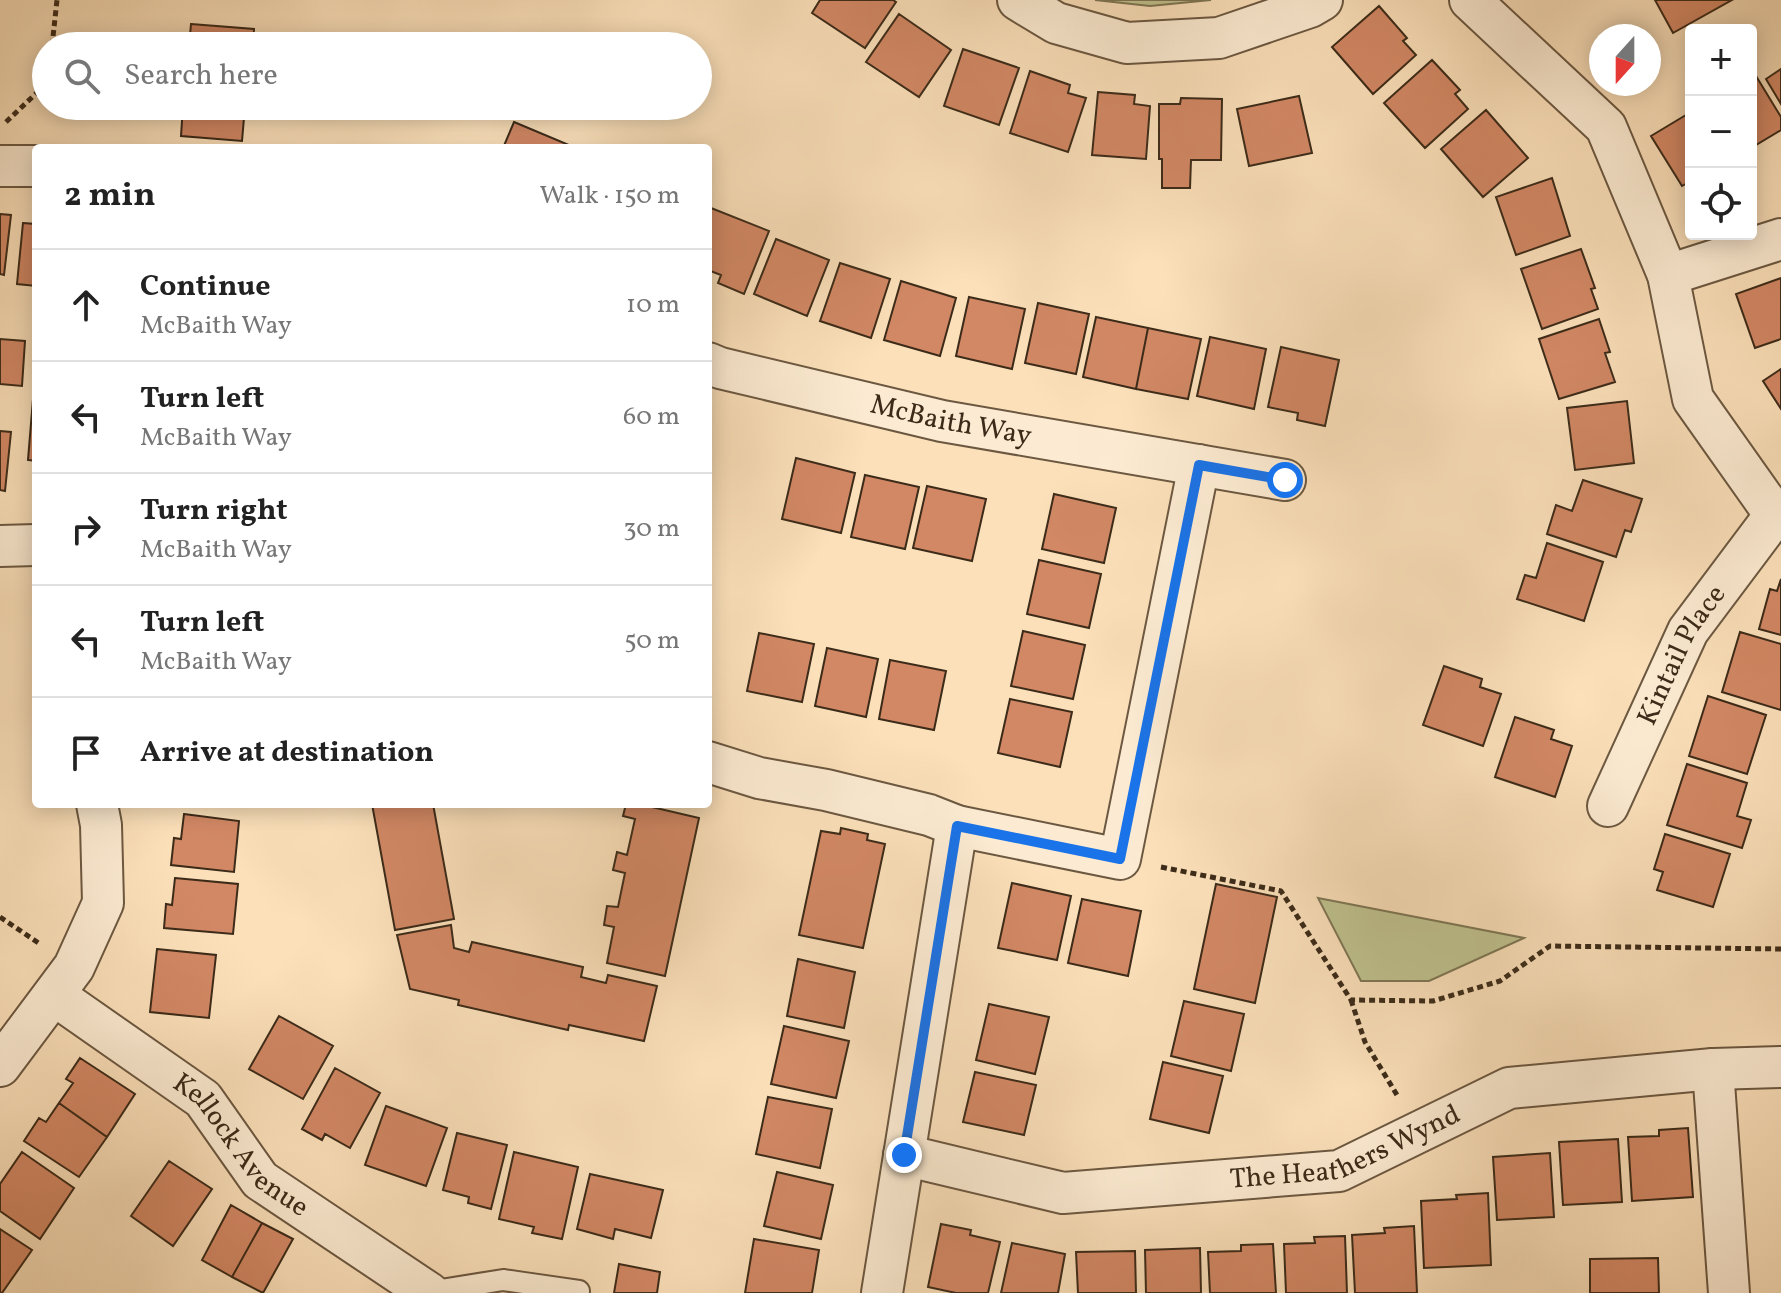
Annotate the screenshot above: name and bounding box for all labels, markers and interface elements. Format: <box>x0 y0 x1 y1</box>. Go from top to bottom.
north arrow <box>1589 24 1661 96</box>
map controls <box>1685 24 1757 240</box>
button: + <box>1685 24 1757 96</box>
search box <box>32 32 712 120</box>
icon: search <box>60 54 104 98</box>
text: Search here <box>124 55 278 97</box>
button: − <box>1685 96 1757 168</box>
button: locate <box>1685 168 1757 240</box>
text: 2 min <box>64 173 156 220</box>
text: Walk · 150 m <box>539 178 680 214</box>
text: Continue <box>140 266 271 308</box>
icon: ahead <box>64 283 108 327</box>
text: 10 m <box>626 287 680 323</box>
text: McBaith Way <box>140 308 292 344</box>
text: Turn left <box>140 378 264 420</box>
street label: McBaith Way <box>866 385 1035 456</box>
icon: left <box>64 395 108 439</box>
text: 60 m <box>623 399 680 435</box>
text: McBaith Way <box>140 420 292 456</box>
route start <box>1267 462 1303 498</box>
text: Turn right <box>140 490 288 532</box>
icon: right <box>64 507 108 551</box>
text: 30 m <box>623 511 680 547</box>
text: McBaith Way <box>140 532 292 568</box>
street label: Kintail Place <box>1628 577 1735 732</box>
text: Turn left <box>140 602 264 644</box>
icon: left <box>64 619 108 663</box>
text: 50 m <box>624 623 680 659</box>
text: McBaith Way <box>140 644 292 680</box>
icon: arrive <box>64 731 108 775</box>
text: Arrive at destination <box>140 732 434 774</box>
street label: Kellock Avenue <box>165 1064 316 1227</box>
street label: The Heathers Wynd <box>1228 1095 1467 1199</box>
route end <box>886 1137 922 1173</box>

